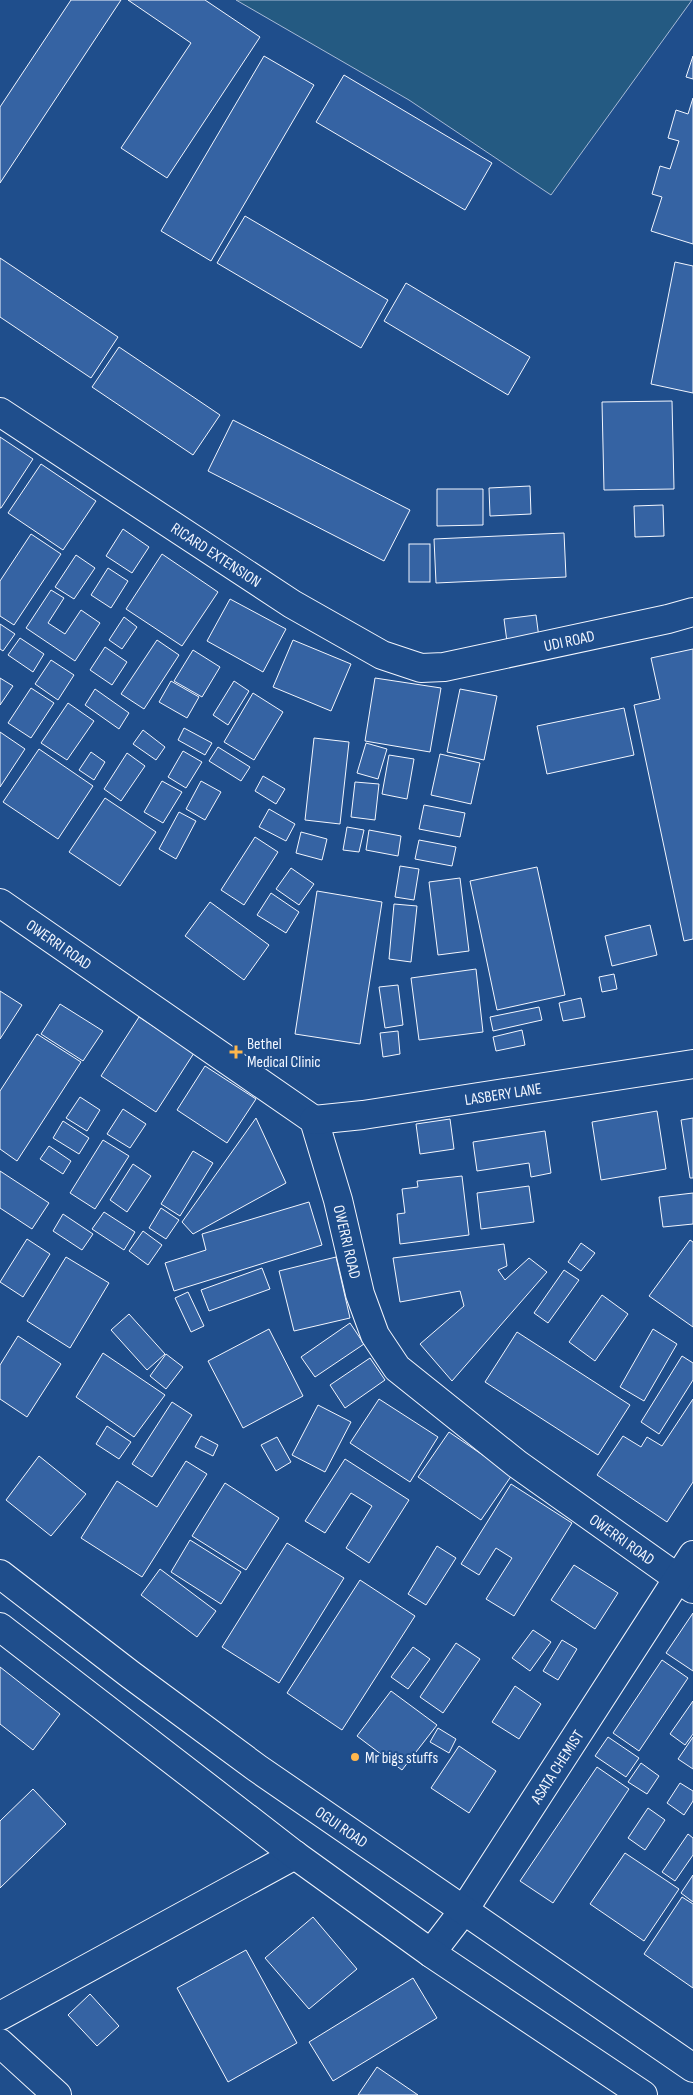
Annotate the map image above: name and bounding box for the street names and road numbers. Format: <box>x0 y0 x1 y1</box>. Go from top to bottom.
street label: RICARD EXTENSION <box>167 519 264 592</box>
street label: UDI ROAD <box>542 627 597 656</box>
street label: OWERRI ROAD <box>22 916 95 974</box>
street label: LASBERY LANE <box>463 1080 543 1110</box>
street label: OWERRI ROAD <box>328 1203 364 1281</box>
street label: OWERRI ROAD <box>585 1511 658 1570</box>
street label: ASATA CHEMIST <box>527 1727 589 1808</box>
street label: OGUI ROAD <box>311 1803 371 1852</box>

